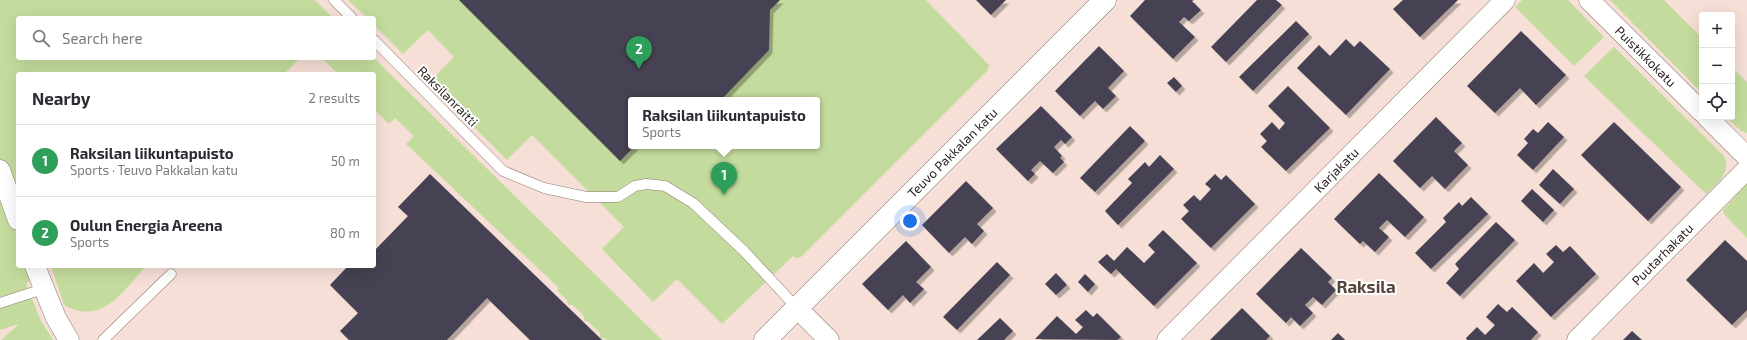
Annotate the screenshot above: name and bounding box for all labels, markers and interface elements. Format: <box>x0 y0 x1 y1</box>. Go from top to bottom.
map controls <box>1699 12 1735 120</box>
button: + <box>1699 12 1735 48</box>
search box <box>16 16 376 60</box>
street label: Puistikkokatu <box>1612 23 1680 90</box>
icon: search <box>30 27 52 49</box>
text: Search here <box>62 29 143 47</box>
pin: 2 <box>626 36 652 69</box>
button: − <box>1699 48 1735 84</box>
street label: Raksilanraitti <box>414 62 482 130</box>
button: locate <box>1699 84 1735 120</box>
text: Nearby <box>32 88 90 108</box>
text: 2 results <box>308 90 360 106</box>
popup <box>628 97 820 149</box>
street label: Teuvo Pakkalan katu <box>904 104 1001 201</box>
text: Raksilan liikuntapuisto <box>642 106 806 124</box>
text: Sports <box>642 124 681 140</box>
text: Raksilan liikuntapuisto <box>70 144 234 162</box>
street label: Karjakatu <box>1311 144 1362 195</box>
text: 1 <box>42 153 48 169</box>
text: 50 m <box>331 153 360 169</box>
text: Sports · Teuvo Pakkalan katu <box>70 162 238 178</box>
pin: 1 <box>711 162 737 195</box>
your location <box>900 211 920 231</box>
text: Oulun Energia Areena <box>70 216 223 234</box>
street label: Puutarhakatu <box>1628 220 1696 288</box>
text: 2 <box>41 225 49 241</box>
text: 80 m <box>330 225 360 241</box>
text: Sports <box>70 234 109 250</box>
district label: Raksila <box>1336 276 1396 296</box>

